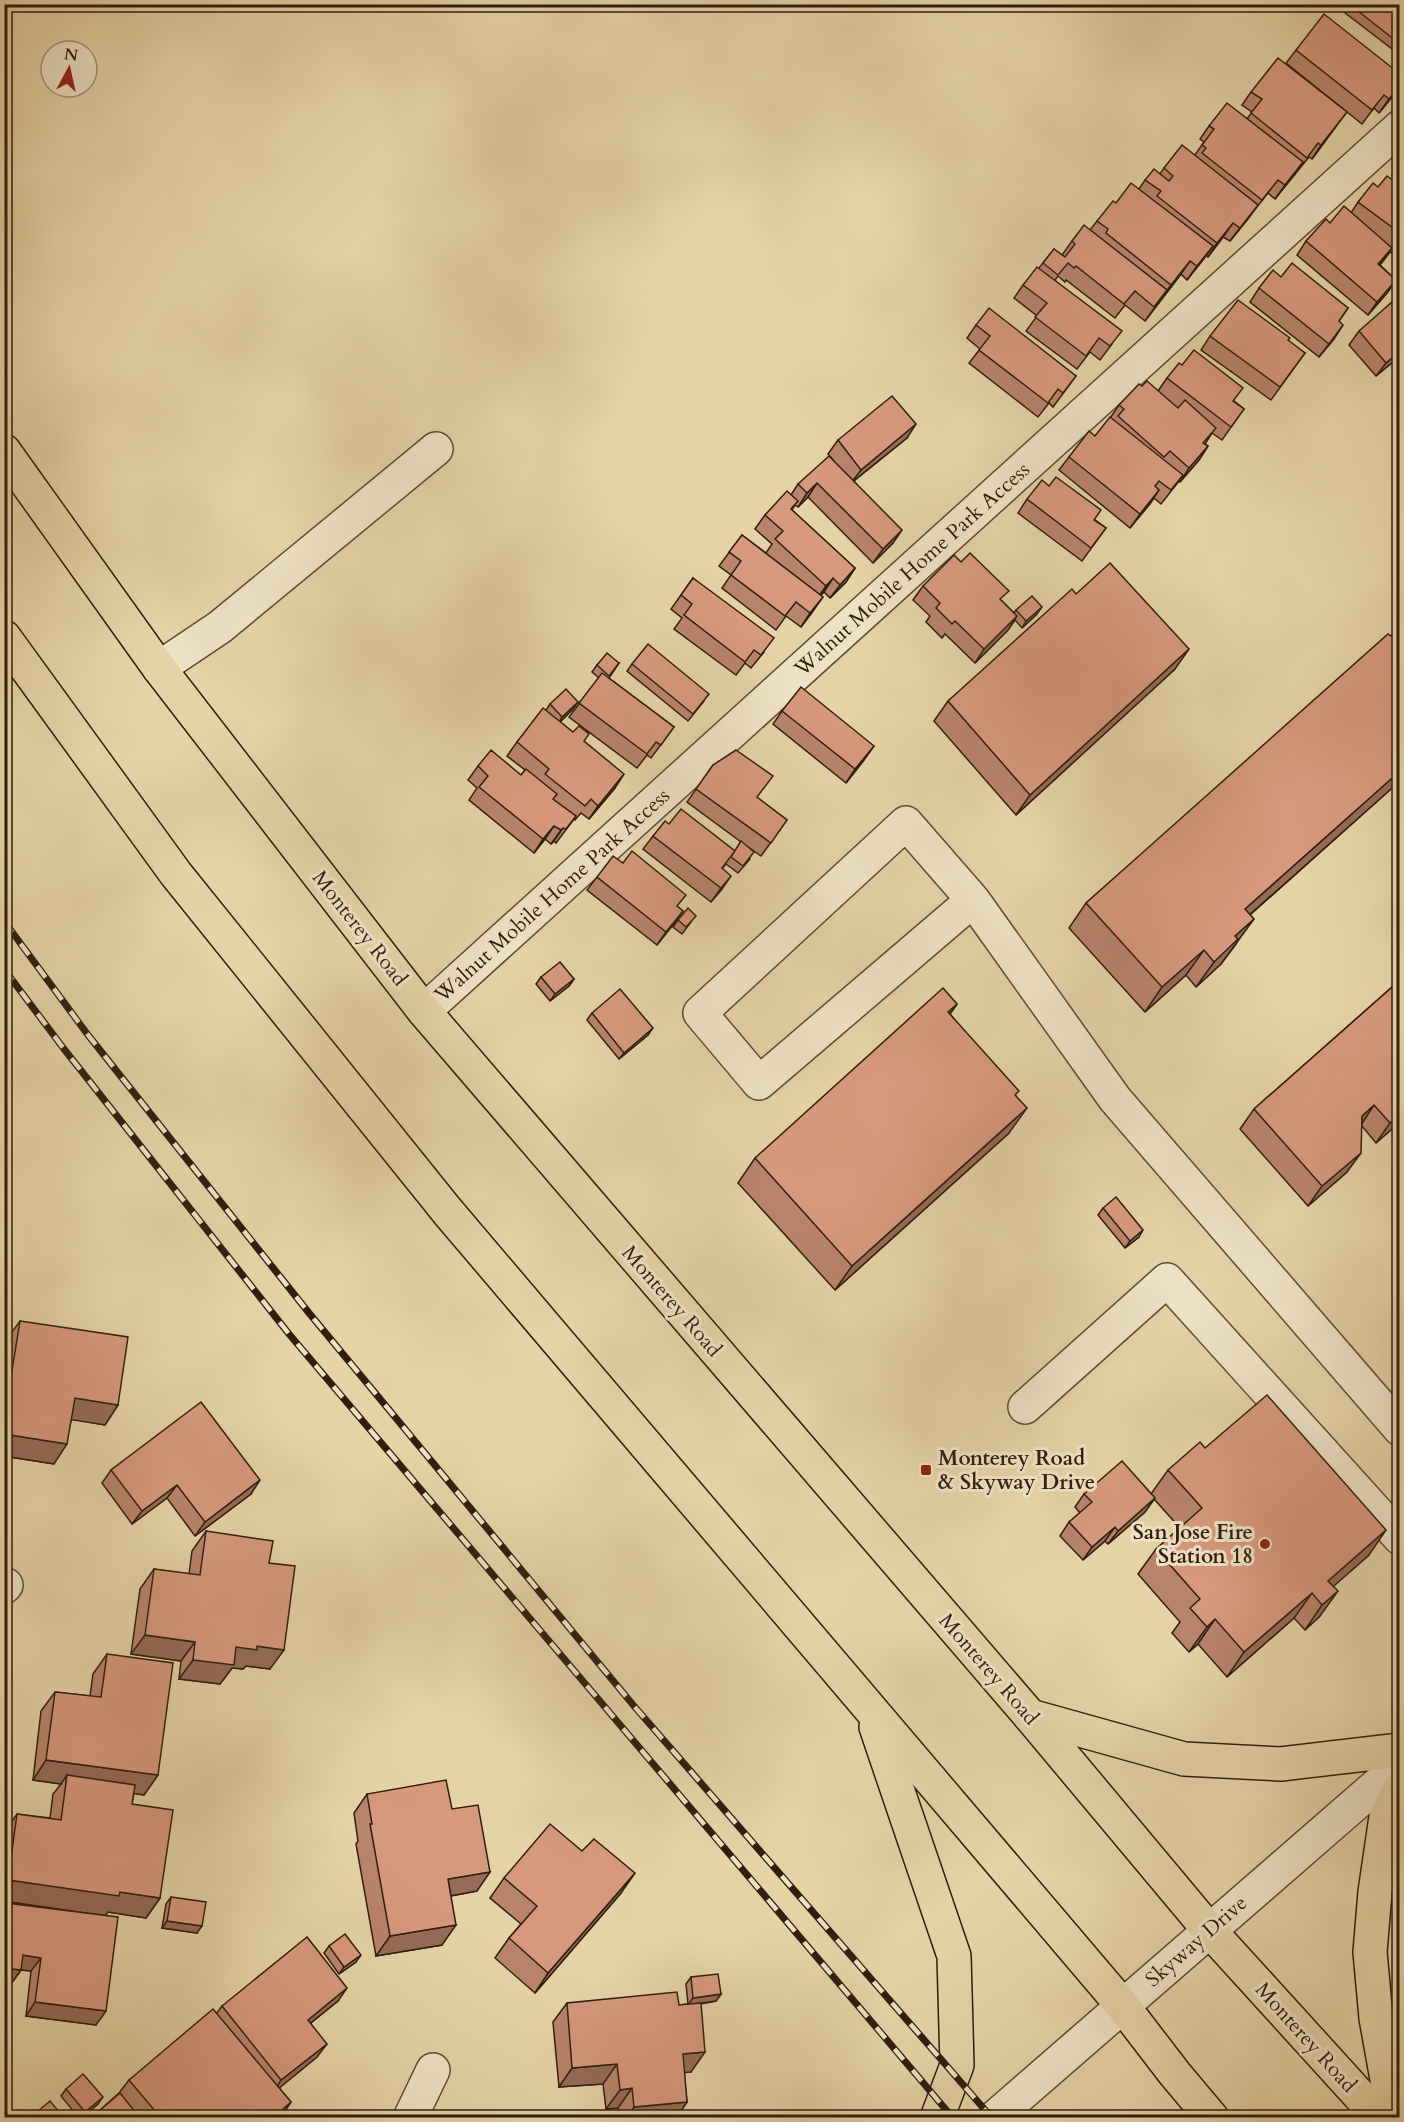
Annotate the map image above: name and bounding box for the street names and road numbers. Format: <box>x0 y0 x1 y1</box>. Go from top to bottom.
street label: Walnut Mobile Home Park Access <box>788 456 1036 684</box>
street label: Walnut Mobile Home Park Access <box>428 782 676 1010</box>
street label: Monterey Road <box>305 864 414 992</box>
street label: Monterey Road <box>615 1239 728 1363</box>
street label: Monterey Road <box>932 1607 1045 1731</box>
street label: Skyway Drive <box>1139 1889 1253 1994</box>
street label: Monterey Road <box>1248 1976 1363 2099</box>

